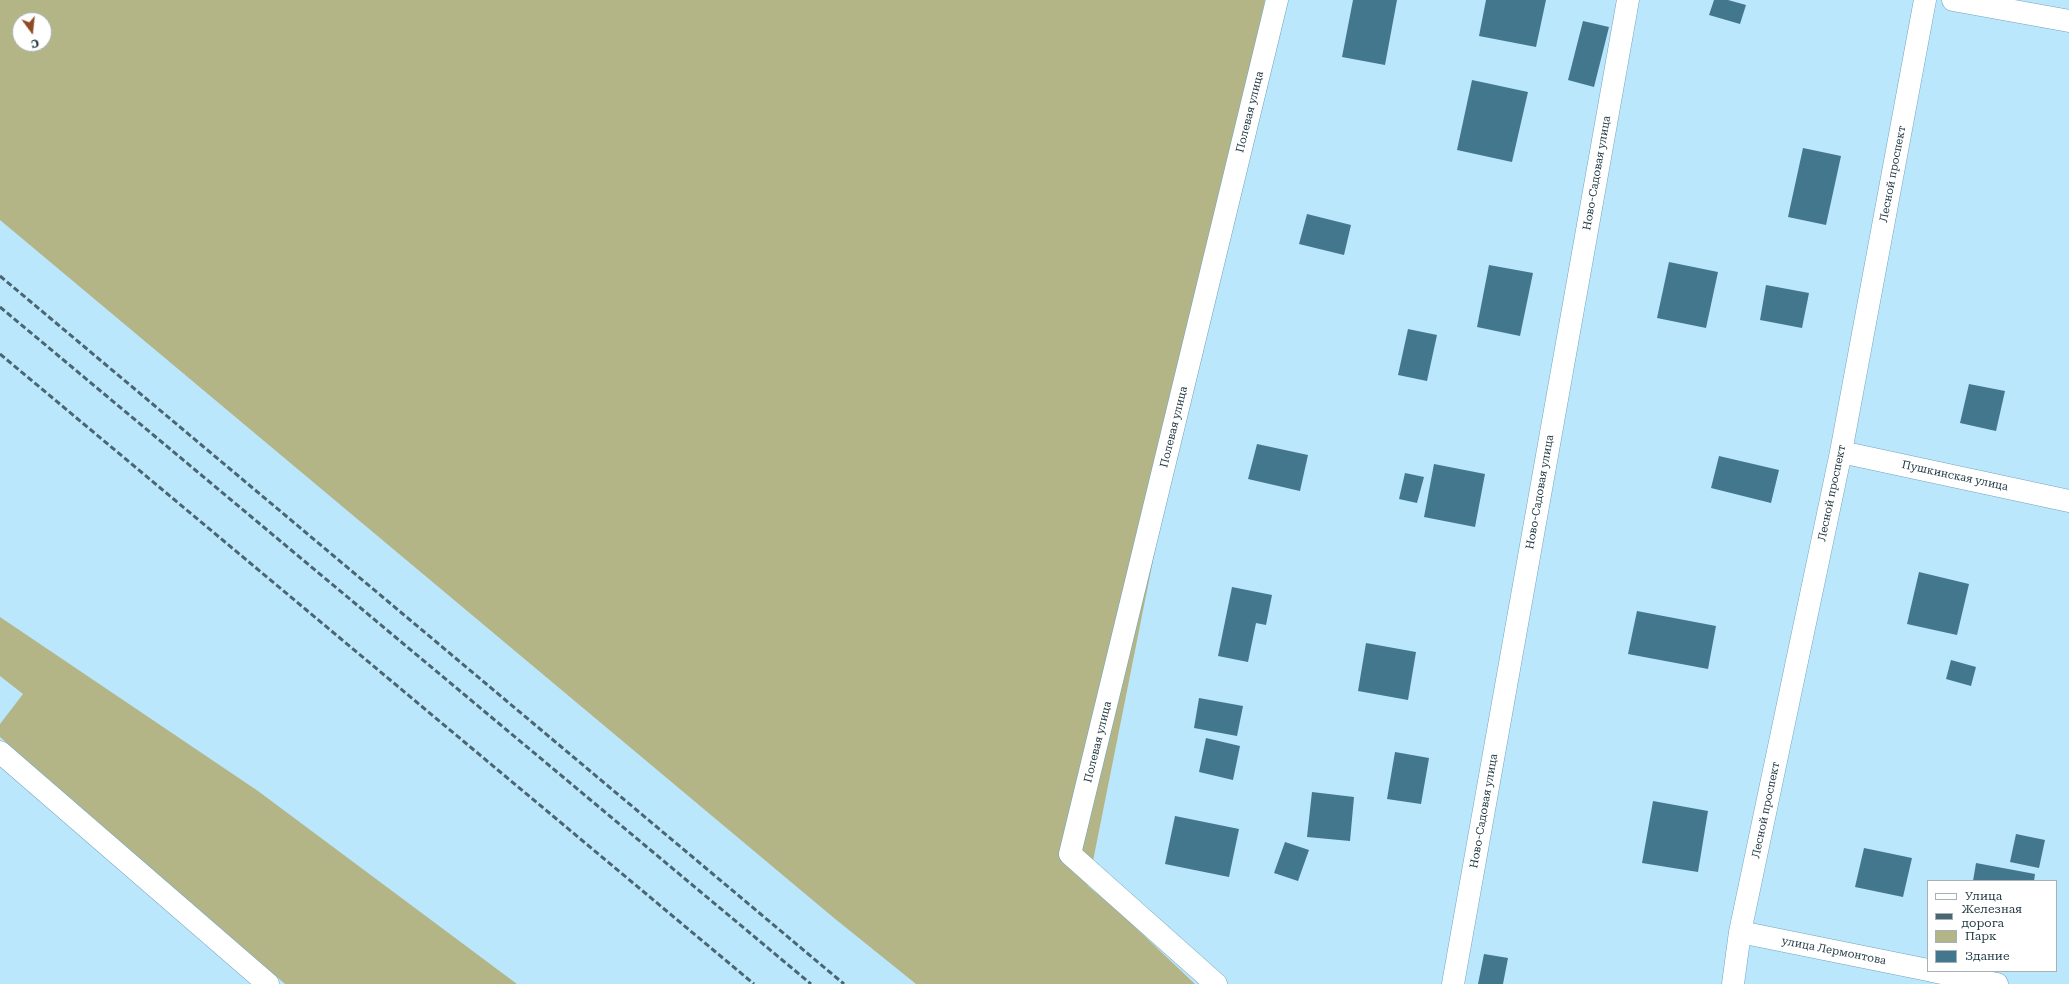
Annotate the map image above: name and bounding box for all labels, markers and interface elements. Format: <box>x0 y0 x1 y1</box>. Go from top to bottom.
north arrow <box>12 12 52 52</box>
text: С <box>30 36 40 50</box>
street label: Полевая улица <box>1233 70 1267 154</box>
street label: Ново-Садовая улица <box>1580 115 1614 231</box>
street label: Лесной проспект <box>1877 125 1909 223</box>
street label: Полевая улица <box>1157 385 1191 469</box>
street label: Ново-Садовая улица <box>1523 434 1557 550</box>
street label: Лесной проспект <box>1815 444 1849 542</box>
street label: Пушкинская улица <box>1901 458 2009 494</box>
street label: Полевая улица <box>1081 700 1115 784</box>
street label: Ново-Садовая улица <box>1467 753 1501 869</box>
street label: Лесной проспект <box>1749 761 1783 859</box>
legend <box>1927 880 2057 972</box>
text: Улица <box>1965 889 2002 903</box>
text: Железная дорога <box>1961 902 2022 930</box>
text: Парк <box>1965 929 1997 943</box>
street label: улица Лермонтова <box>1781 934 1887 968</box>
text: Здание <box>1965 949 2009 963</box>

